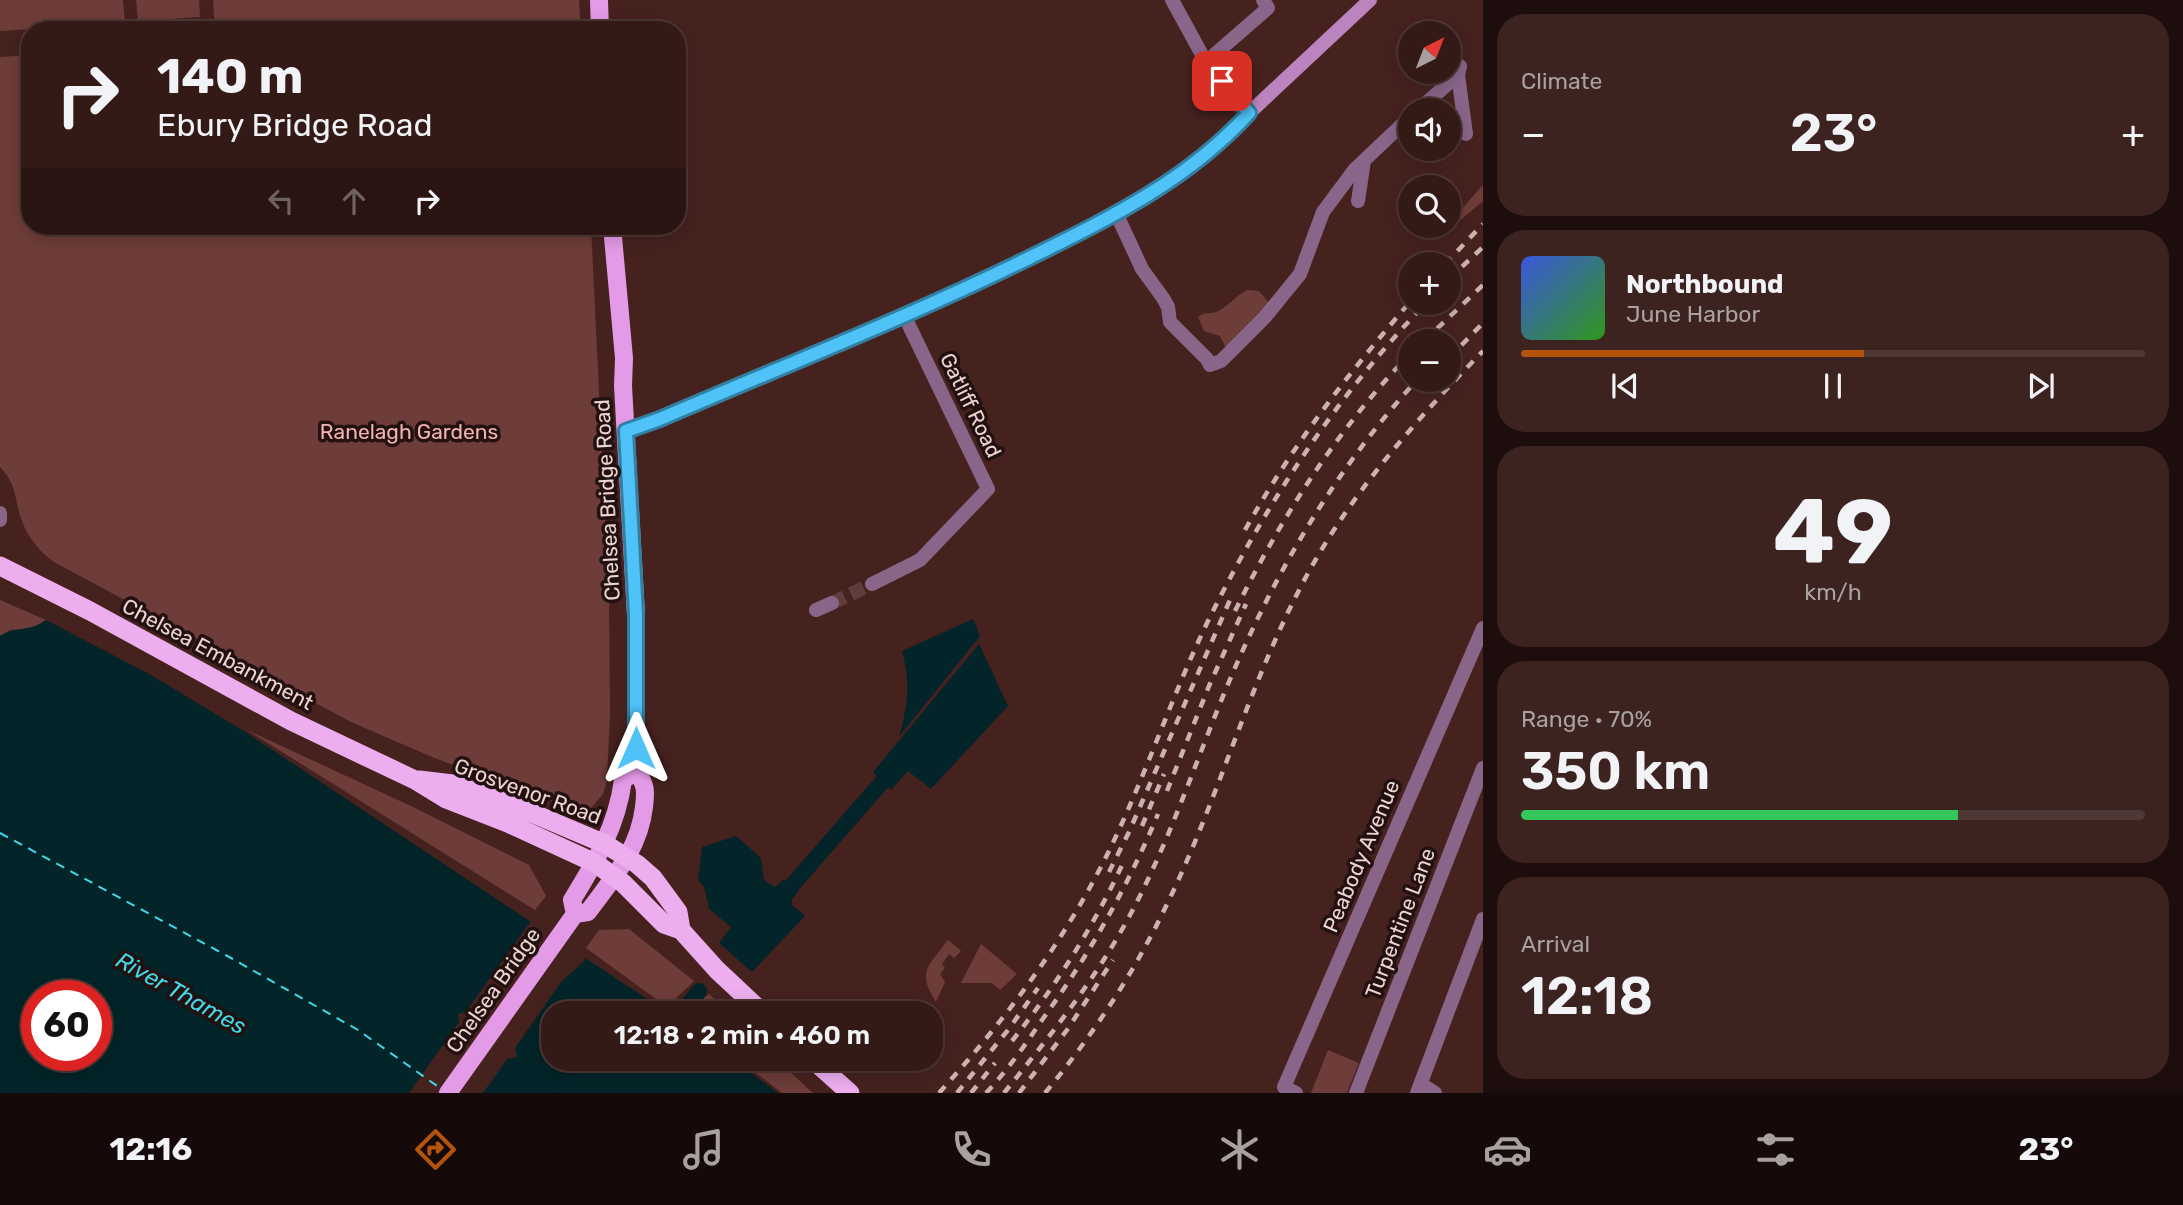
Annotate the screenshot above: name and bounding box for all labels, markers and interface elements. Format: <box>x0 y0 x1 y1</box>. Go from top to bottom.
north arrow <box>1398 21 1461 84</box>
map controls <box>1398 21 1461 392</box>
text: 140 m <box>157 47 303 105</box>
icon: right <box>42 49 133 140</box>
pin <box>1192 51 1252 111</box>
icon: arrive <box>1203 62 1241 100</box>
text: Climate <box>1521 67 1602 95</box>
button: sound <box>1398 98 1461 161</box>
text: 23° <box>1790 102 1877 164</box>
text: Ebury Bridge Road <box>157 106 433 144</box>
text: − <box>1521 111 1546 157</box>
text: + <box>2121 111 2145 157</box>
button: search <box>1398 175 1461 238</box>
icon: left <box>262 182 300 220</box>
icon: ahead <box>335 182 373 220</box>
icon: right <box>408 182 446 220</box>
button: + <box>1398 252 1461 315</box>
text: Northbound <box>1626 269 1784 300</box>
text: June Harbor <box>1626 300 1760 328</box>
button: − <box>1398 329 1461 392</box>
street label: Gatliff Road <box>935 349 1007 461</box>
icon: previous <box>1606 367 1644 405</box>
icon: pause <box>1814 367 1852 405</box>
icon: next <box>2022 367 2060 405</box>
street label: Chelsea Bridge Road <box>589 399 625 601</box>
park label: Ranelagh Gardens <box>320 419 498 444</box>
text: 49 <box>1773 478 1893 586</box>
text: km/h <box>1804 578 1862 606</box>
street label: Chelsea Embankment <box>118 593 318 715</box>
text: Range · 70% <box>1521 705 1652 733</box>
position arrow <box>599 711 673 785</box>
text: 350 km <box>1521 740 1710 802</box>
street label: Grosvenor Road <box>451 753 605 829</box>
street label: Peabody Avenue <box>1318 776 1404 936</box>
street label: Turpentine Lane <box>1360 844 1440 1002</box>
street label: Chelsea Bridge <box>441 923 545 1057</box>
text: Arrival <box>1521 930 1590 958</box>
water label: River Thames <box>111 946 251 1040</box>
text: 12:18 <box>1521 965 1653 1027</box>
speed limit sign: 60 <box>21 980 112 1071</box>
text: 12:18 · 2 min · 460 m <box>614 1020 870 1051</box>
icon: directions <box>411 1125 460 1174</box>
icon: music <box>679 1125 728 1174</box>
icon: phone <box>947 1125 996 1174</box>
icon: climate <box>1215 1125 1264 1174</box>
icon: car <box>1483 1125 1532 1174</box>
icon: filters <box>1751 1125 1800 1174</box>
text: 12:16 <box>109 1130 192 1168</box>
text: 23° <box>2018 1130 2074 1168</box>

